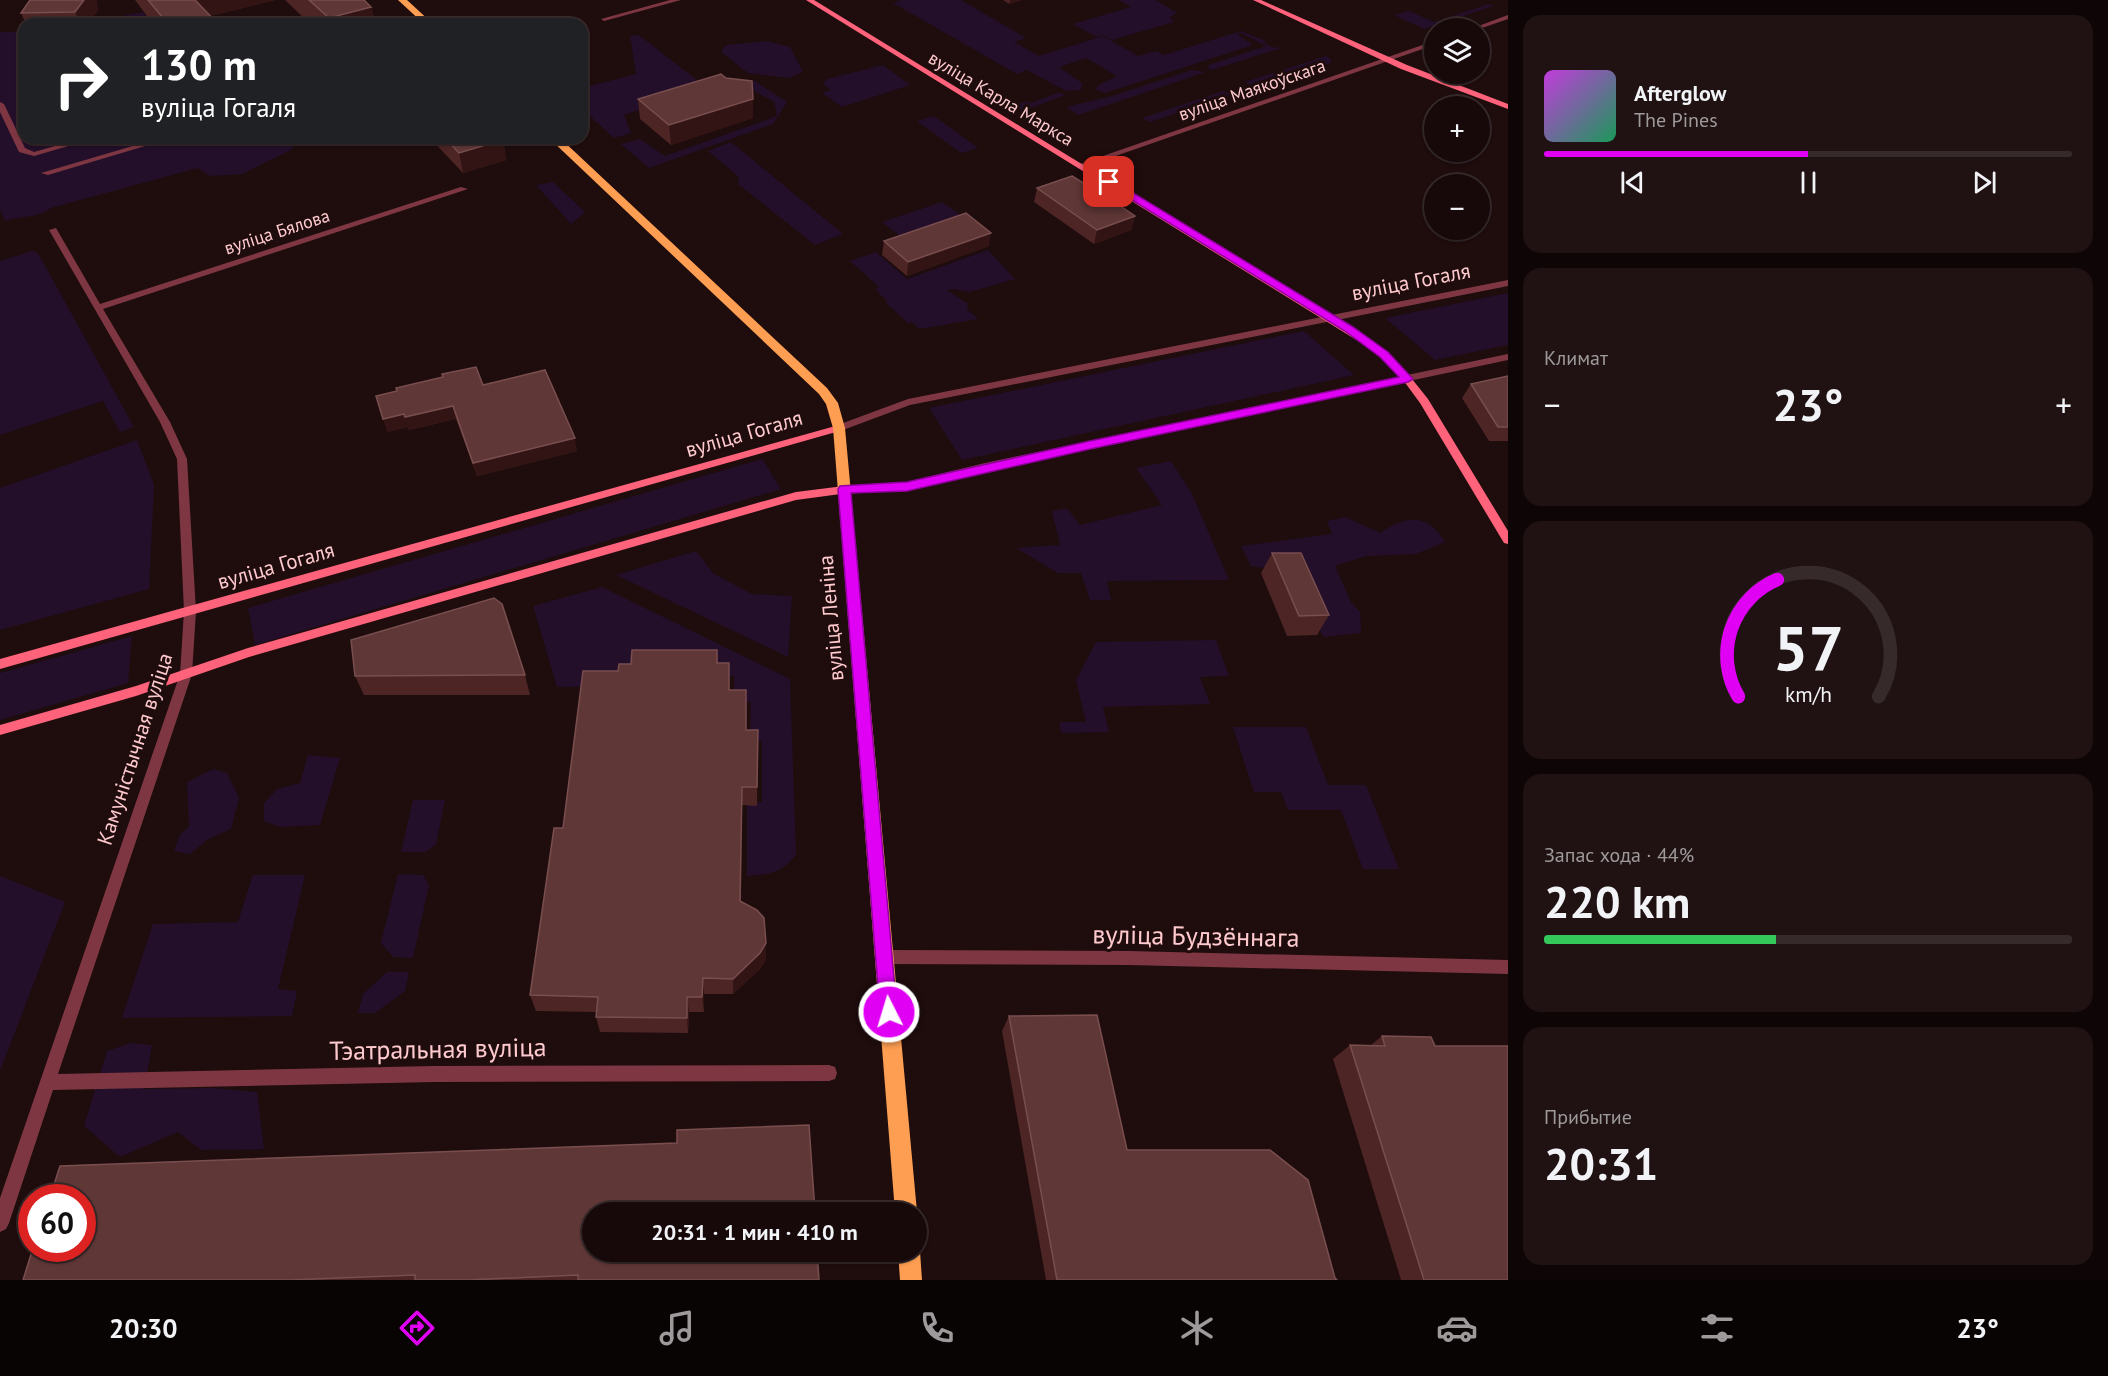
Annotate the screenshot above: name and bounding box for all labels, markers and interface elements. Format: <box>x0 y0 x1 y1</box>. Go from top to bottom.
map controls <box>1424 18 1490 240</box>
button: layers <box>1424 18 1490 84</box>
text: 130 m <box>141 37 257 92</box>
icon: right <box>42 42 120 120</box>
street label: вуліца Карла Маркса <box>924 46 1078 151</box>
street label: вуліца Маякоўскага <box>1175 54 1328 125</box>
text: Afterglow <box>1634 79 1726 107</box>
text: вуліца Гогаля <box>141 90 296 124</box>
button: + <box>1424 96 1490 162</box>
text: The Pines <box>1634 107 1718 133</box>
pin <box>1083 156 1134 207</box>
icon: arrive <box>1092 165 1125 198</box>
icon: previous <box>1616 166 1649 199</box>
icon: pause <box>1792 166 1825 199</box>
icon: next <box>1968 166 2001 199</box>
button: − <box>1424 174 1490 240</box>
street label: вуліца Бялова <box>221 204 333 259</box>
street label: вуліца Гогаля <box>1349 257 1473 306</box>
text: Климат <box>1544 345 1608 371</box>
text: 23° <box>1773 375 1843 433</box>
text: − <box>1544 383 1561 426</box>
text: + <box>2055 383 2072 426</box>
street label: вуліца Гогаля <box>682 404 806 463</box>
street label: вуліца Гогаля <box>214 536 338 595</box>
street label: вуліца Леніна <box>812 554 849 682</box>
text: 57 <box>1773 607 1843 688</box>
street label: Камуністычная вуліца <box>91 649 178 848</box>
text: km/h <box>1784 680 1831 708</box>
text: Запас хода · 44% <box>1544 842 1694 868</box>
text: 220 km <box>1544 872 1690 930</box>
street label: вуліца Будзённага <box>1092 917 1300 954</box>
position arrow <box>857 980 921 1044</box>
street label: Тэатральная вуліца <box>329 1030 547 1067</box>
text: Прибытие <box>1544 1104 1632 1130</box>
text: 20:31 <box>1544 1134 1658 1192</box>
speed limit sign: 60 <box>18 1184 96 1262</box>
text: 20:31 · 1 мин · 410 m <box>651 1218 858 1246</box>
icon: directions <box>396 1307 438 1349</box>
icon: music <box>656 1307 698 1349</box>
icon: phone <box>916 1307 958 1349</box>
icon: climate <box>1176 1307 1218 1349</box>
icon: car <box>1436 1307 1478 1349</box>
icon: filters <box>1696 1307 1738 1349</box>
text: 20:30 <box>109 1311 178 1345</box>
text: 23° <box>1956 1311 1999 1345</box>

